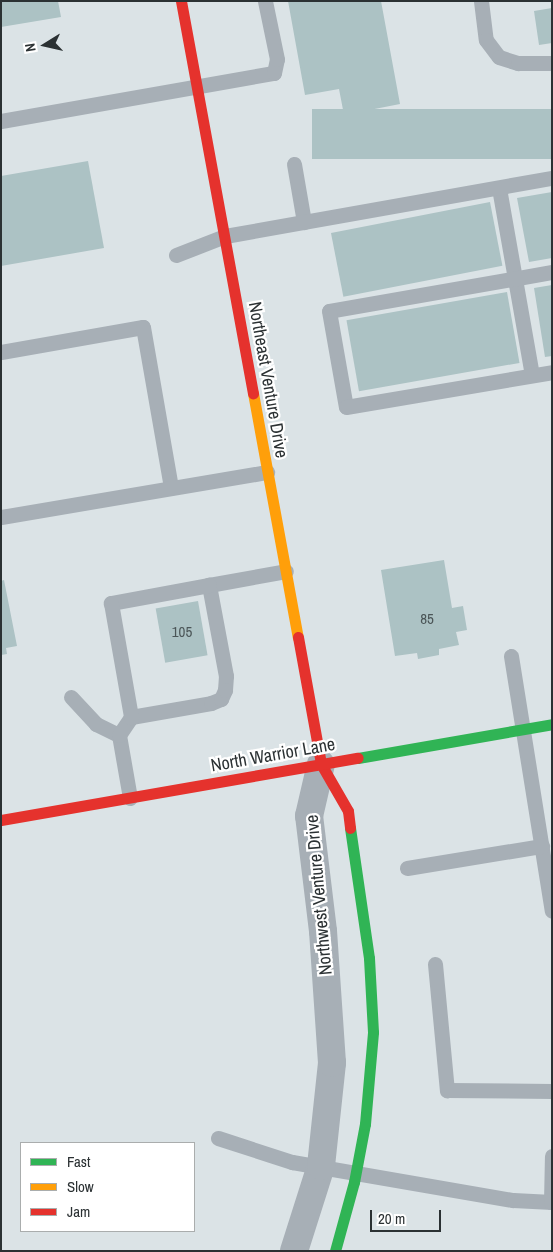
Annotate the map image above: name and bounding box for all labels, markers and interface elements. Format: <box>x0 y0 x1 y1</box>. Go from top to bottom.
north arrow <box>20 20 70 70</box>
text: N <box>21 42 40 53</box>
street label: Northeast Venture Drive <box>244 300 292 460</box>
house number: 85 <box>420 610 434 628</box>
house number: 105 <box>172 623 192 641</box>
street label: North Warrior Lane <box>209 733 337 777</box>
street label: Northwest Venture Drive <box>301 814 337 976</box>
legend <box>20 1142 195 1232</box>
text: Fast <box>67 1151 90 1172</box>
text: Slow <box>67 1176 94 1197</box>
scale bar <box>373 1200 444 1232</box>
text: Jam <box>67 1201 90 1222</box>
text: 20 m <box>378 1208 405 1229</box>

